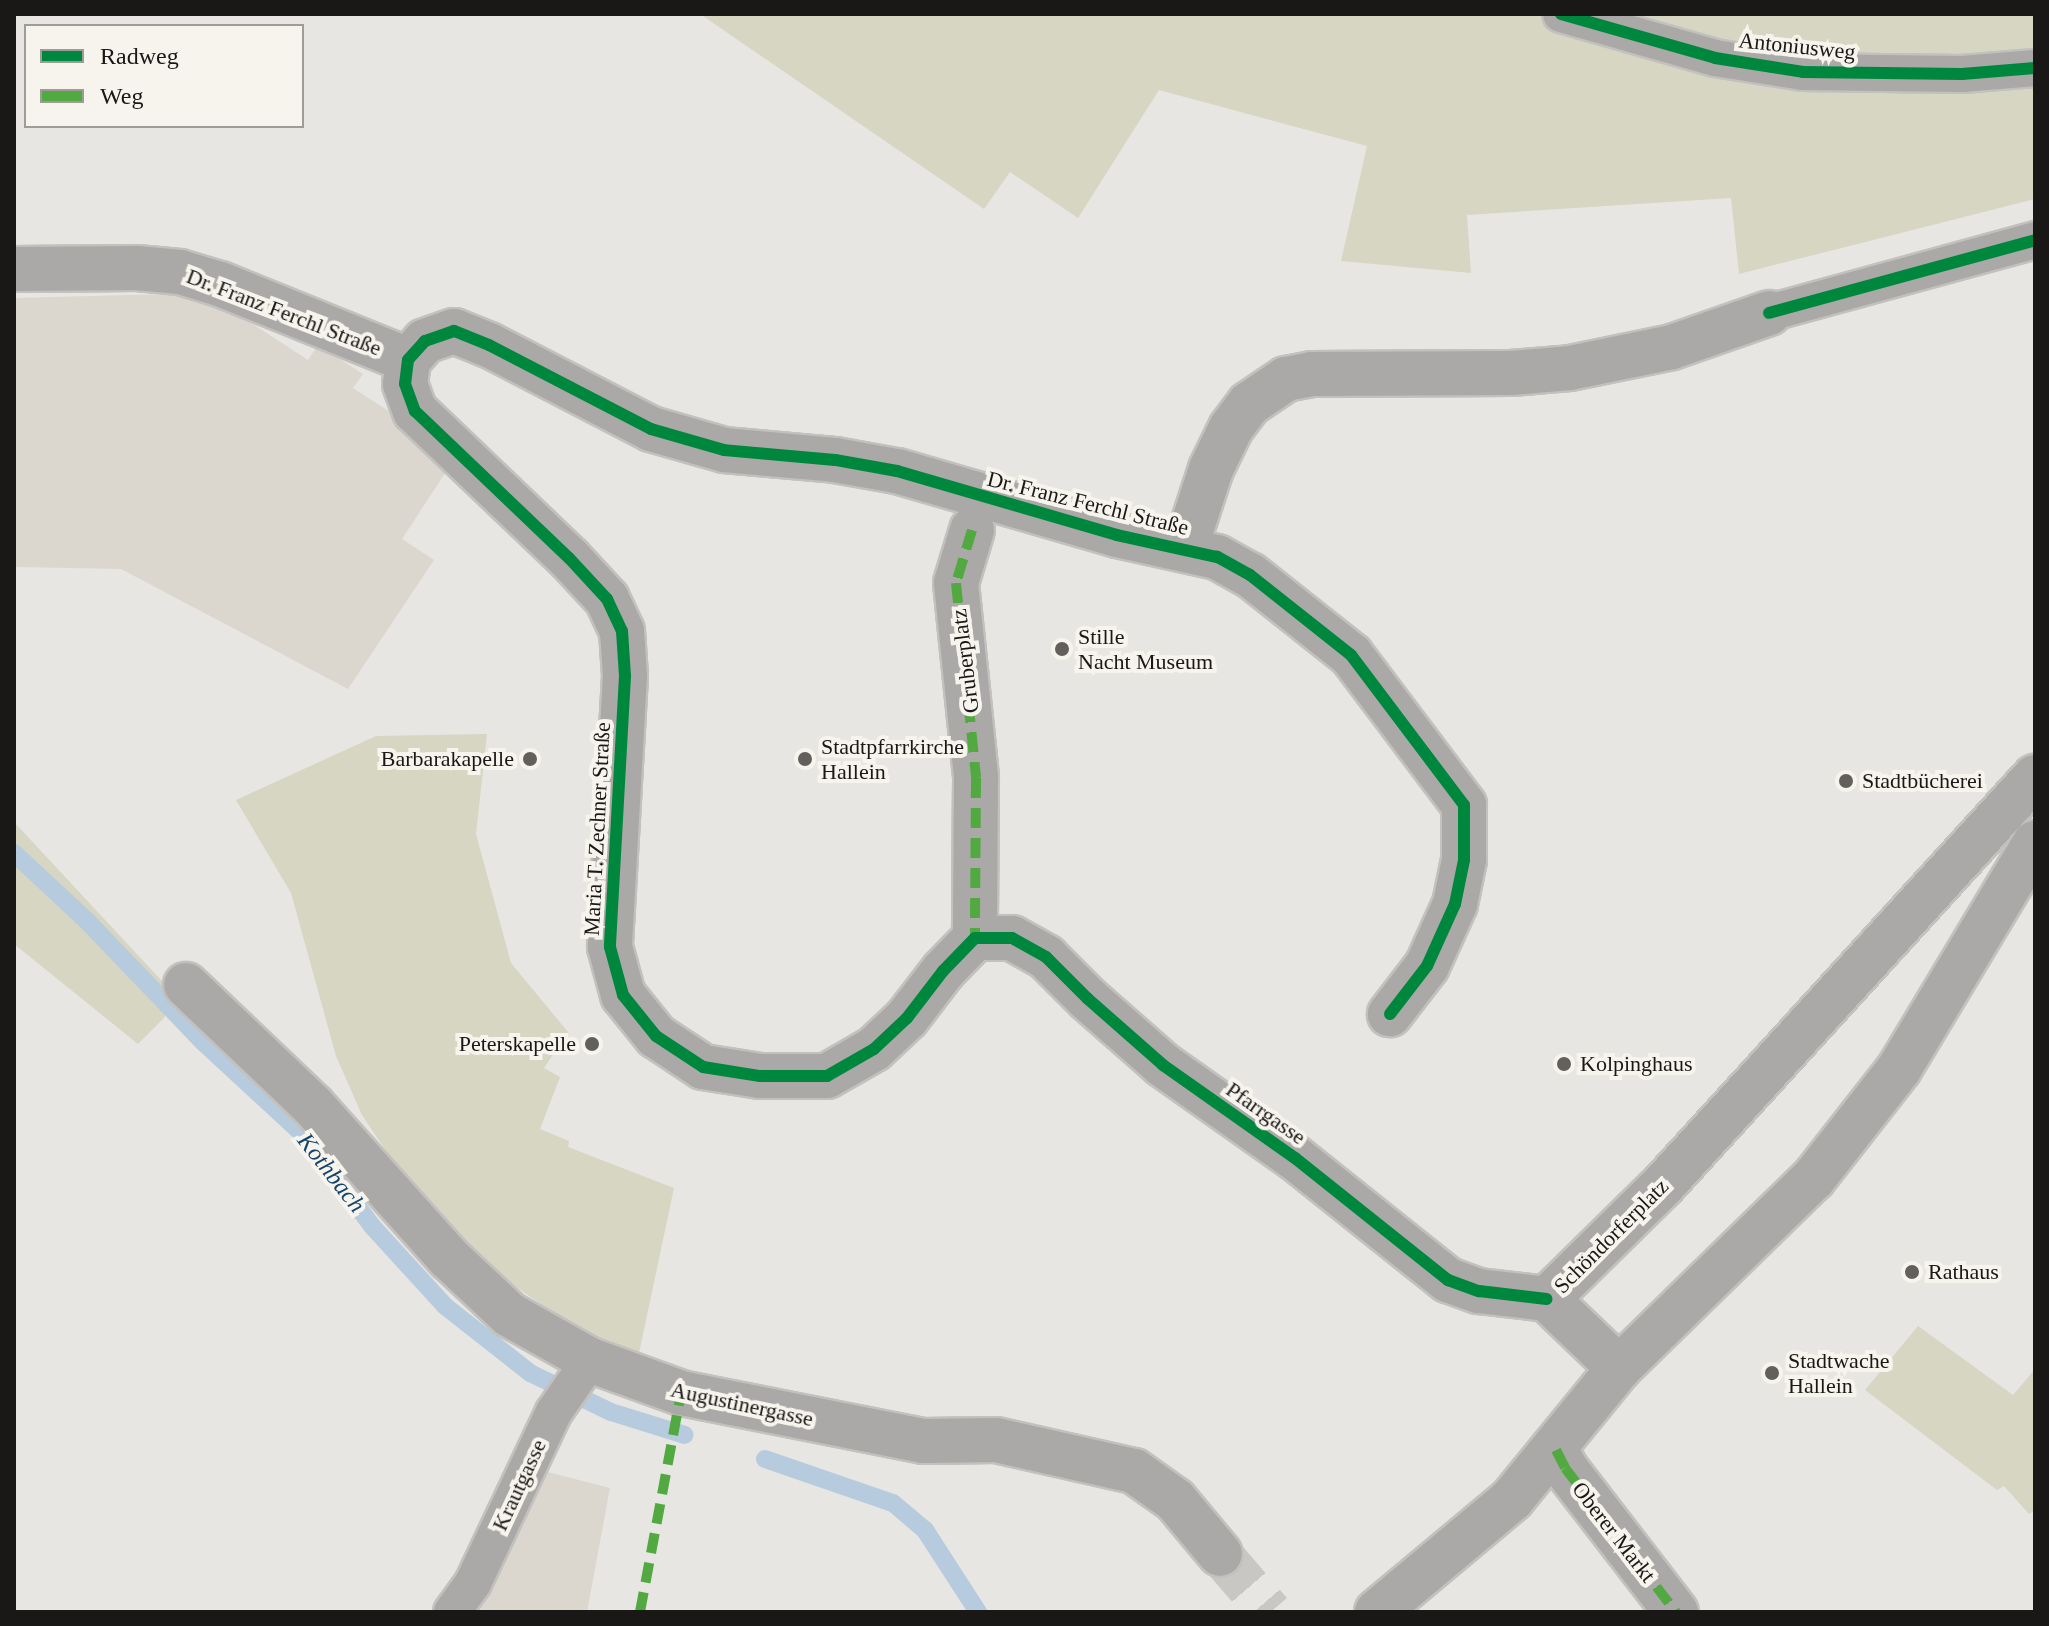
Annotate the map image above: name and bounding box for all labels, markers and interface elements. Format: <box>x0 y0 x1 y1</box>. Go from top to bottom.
legend <box>24 24 304 128</box>
street label: Antoniusweg <box>1737 27 1857 65</box>
text: Radweg <box>100 43 179 69</box>
text: Weg <box>100 83 143 109</box>
street label: Dr. Franz Ferchl Straße <box>183 263 385 361</box>
street label: Dr. Franz Ferchl Straße <box>985 465 1191 541</box>
street label: Gruberplatz <box>945 607 985 715</box>
place label: Stille Nacht Museum <box>1078 623 1213 674</box>
marker: Stille Nacht Museum <box>1053 640 1071 658</box>
street label: Maria T. Zechner Straße <box>578 721 616 937</box>
place label: Stadtpfarrkirche Hallein <box>821 733 964 784</box>
place label: Barbarakapelle <box>381 746 514 772</box>
marker: Barbarakapelle <box>521 750 539 768</box>
marker: Stadtpfarrkirche Hallein <box>796 750 814 768</box>
place label: Stadtbücherei <box>1862 768 1983 794</box>
marker: Stadtbücherei <box>1837 772 1855 790</box>
place label: Peterskapelle <box>459 1031 576 1057</box>
marker: Peterskapelle <box>583 1035 601 1053</box>
place label: Kolpinghaus <box>1580 1051 1692 1077</box>
marker: Kolpinghaus <box>1555 1055 1573 1073</box>
street label: Pfarrgasse <box>1221 1076 1311 1150</box>
water label: Kothbach <box>291 1127 371 1219</box>
street label: Schöndorferplatz <box>1548 1173 1674 1299</box>
place label: Rathaus <box>1928 1259 1999 1285</box>
marker: Rathaus <box>1903 1263 1921 1281</box>
place label: Stadtwache Hallein <box>1788 1347 1889 1398</box>
marker: Stadtwache Hallein <box>1763 1364 1781 1382</box>
street label: Augustinergasse <box>668 1376 816 1432</box>
street label: Krautgasse <box>486 1435 552 1535</box>
street label: Oberer Markt <box>1567 1476 1661 1588</box>

